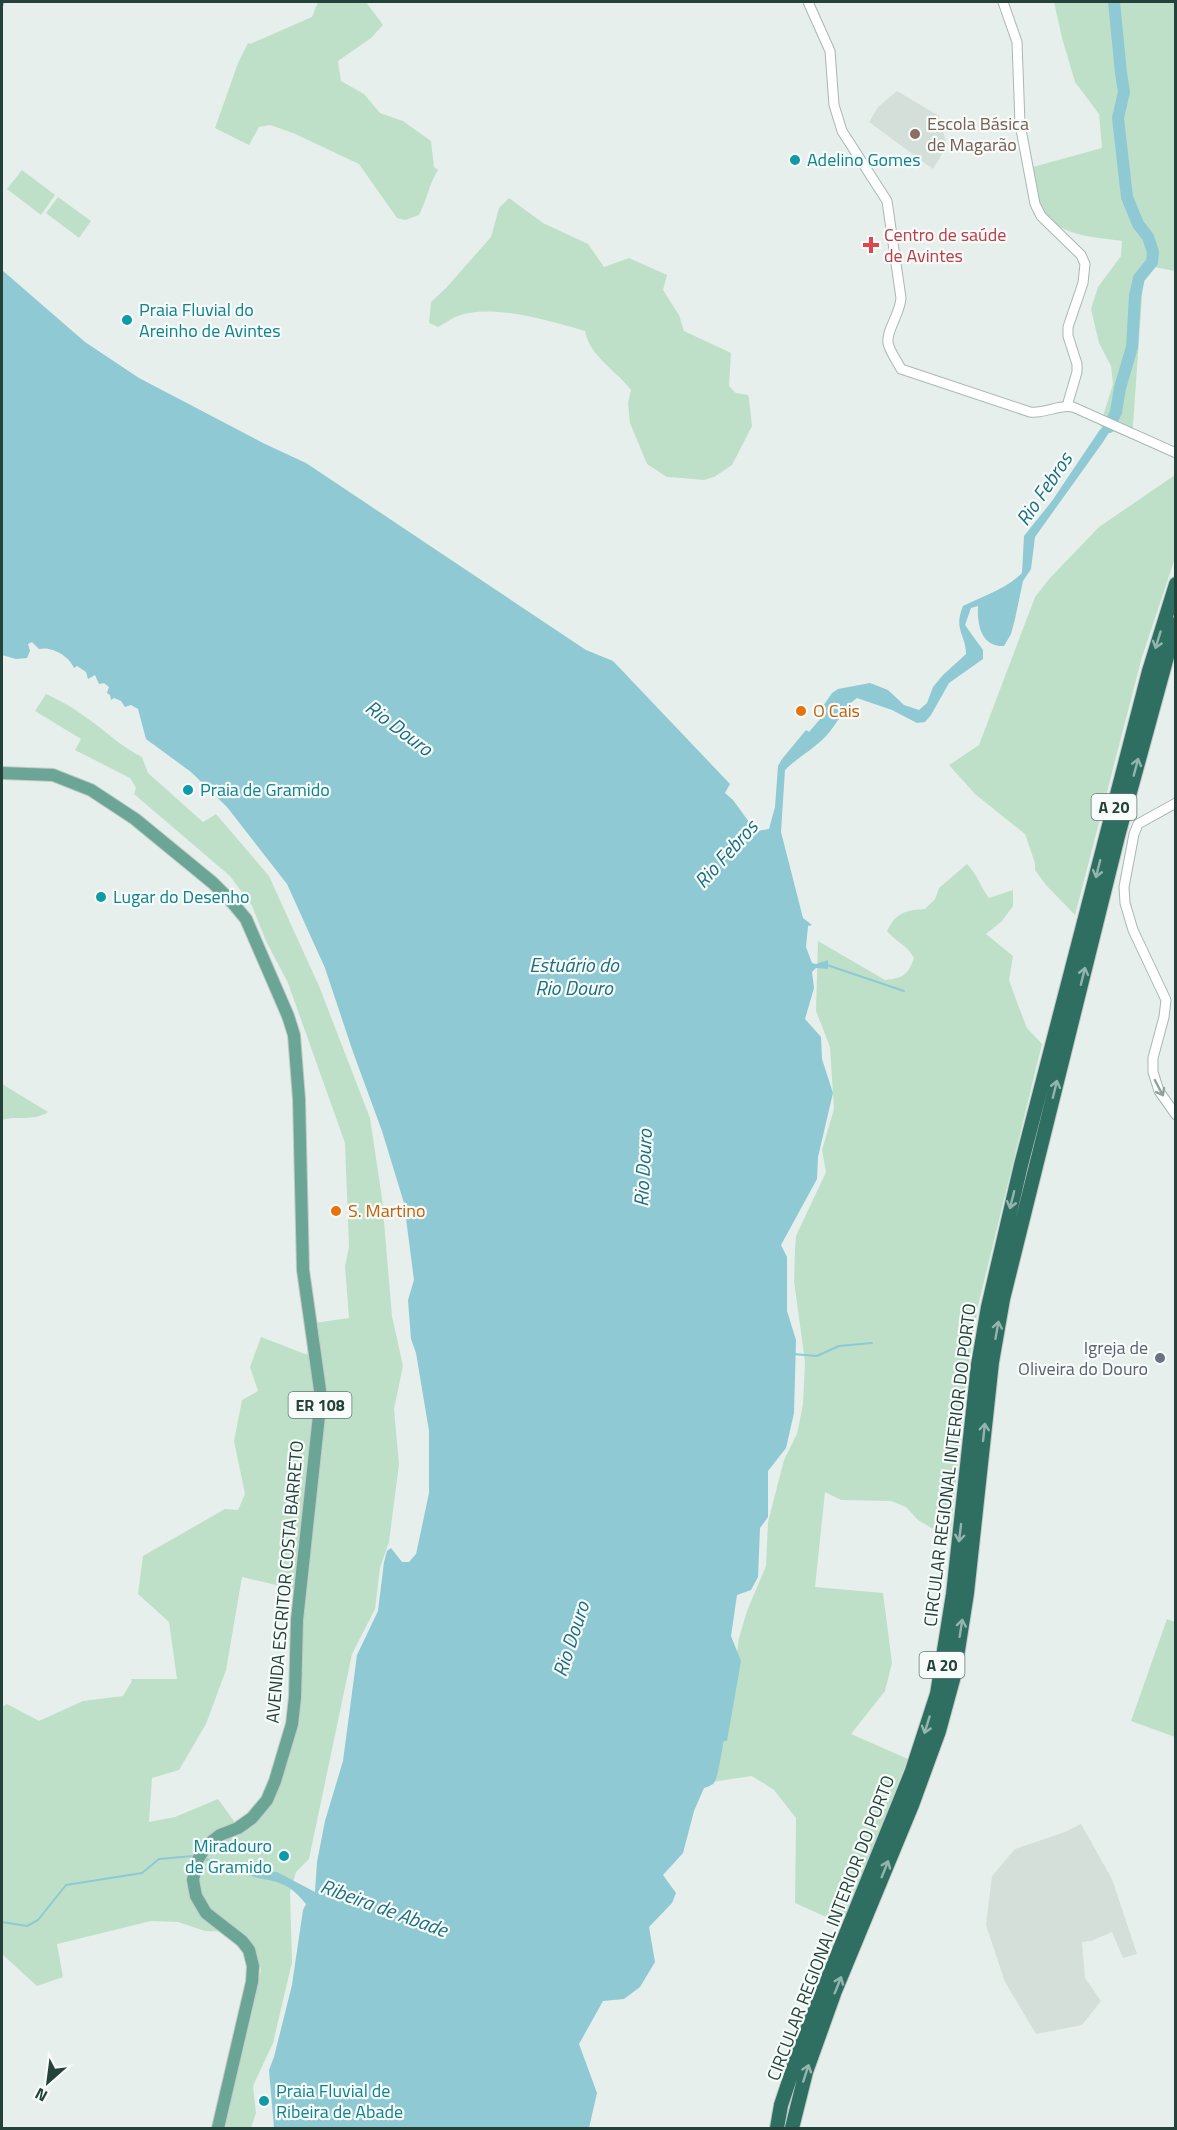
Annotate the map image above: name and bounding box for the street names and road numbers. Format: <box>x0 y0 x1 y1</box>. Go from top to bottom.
road number: A 20 <box>1092 794 1136 820</box>
street label: CIRCULAR REGIONAL INTERIOR DO PORTO <box>916 1302 983 1628</box>
road number: ER 108 <box>288 1392 352 1418</box>
street label: AVENIDA ESCRITOR COSTA BARRETO <box>259 1440 310 1724</box>
road number: A 20 <box>920 1652 964 1678</box>
street label: CIRCULAR REGIONAL INTERIOR DO PORTO <box>760 1771 901 2084</box>

